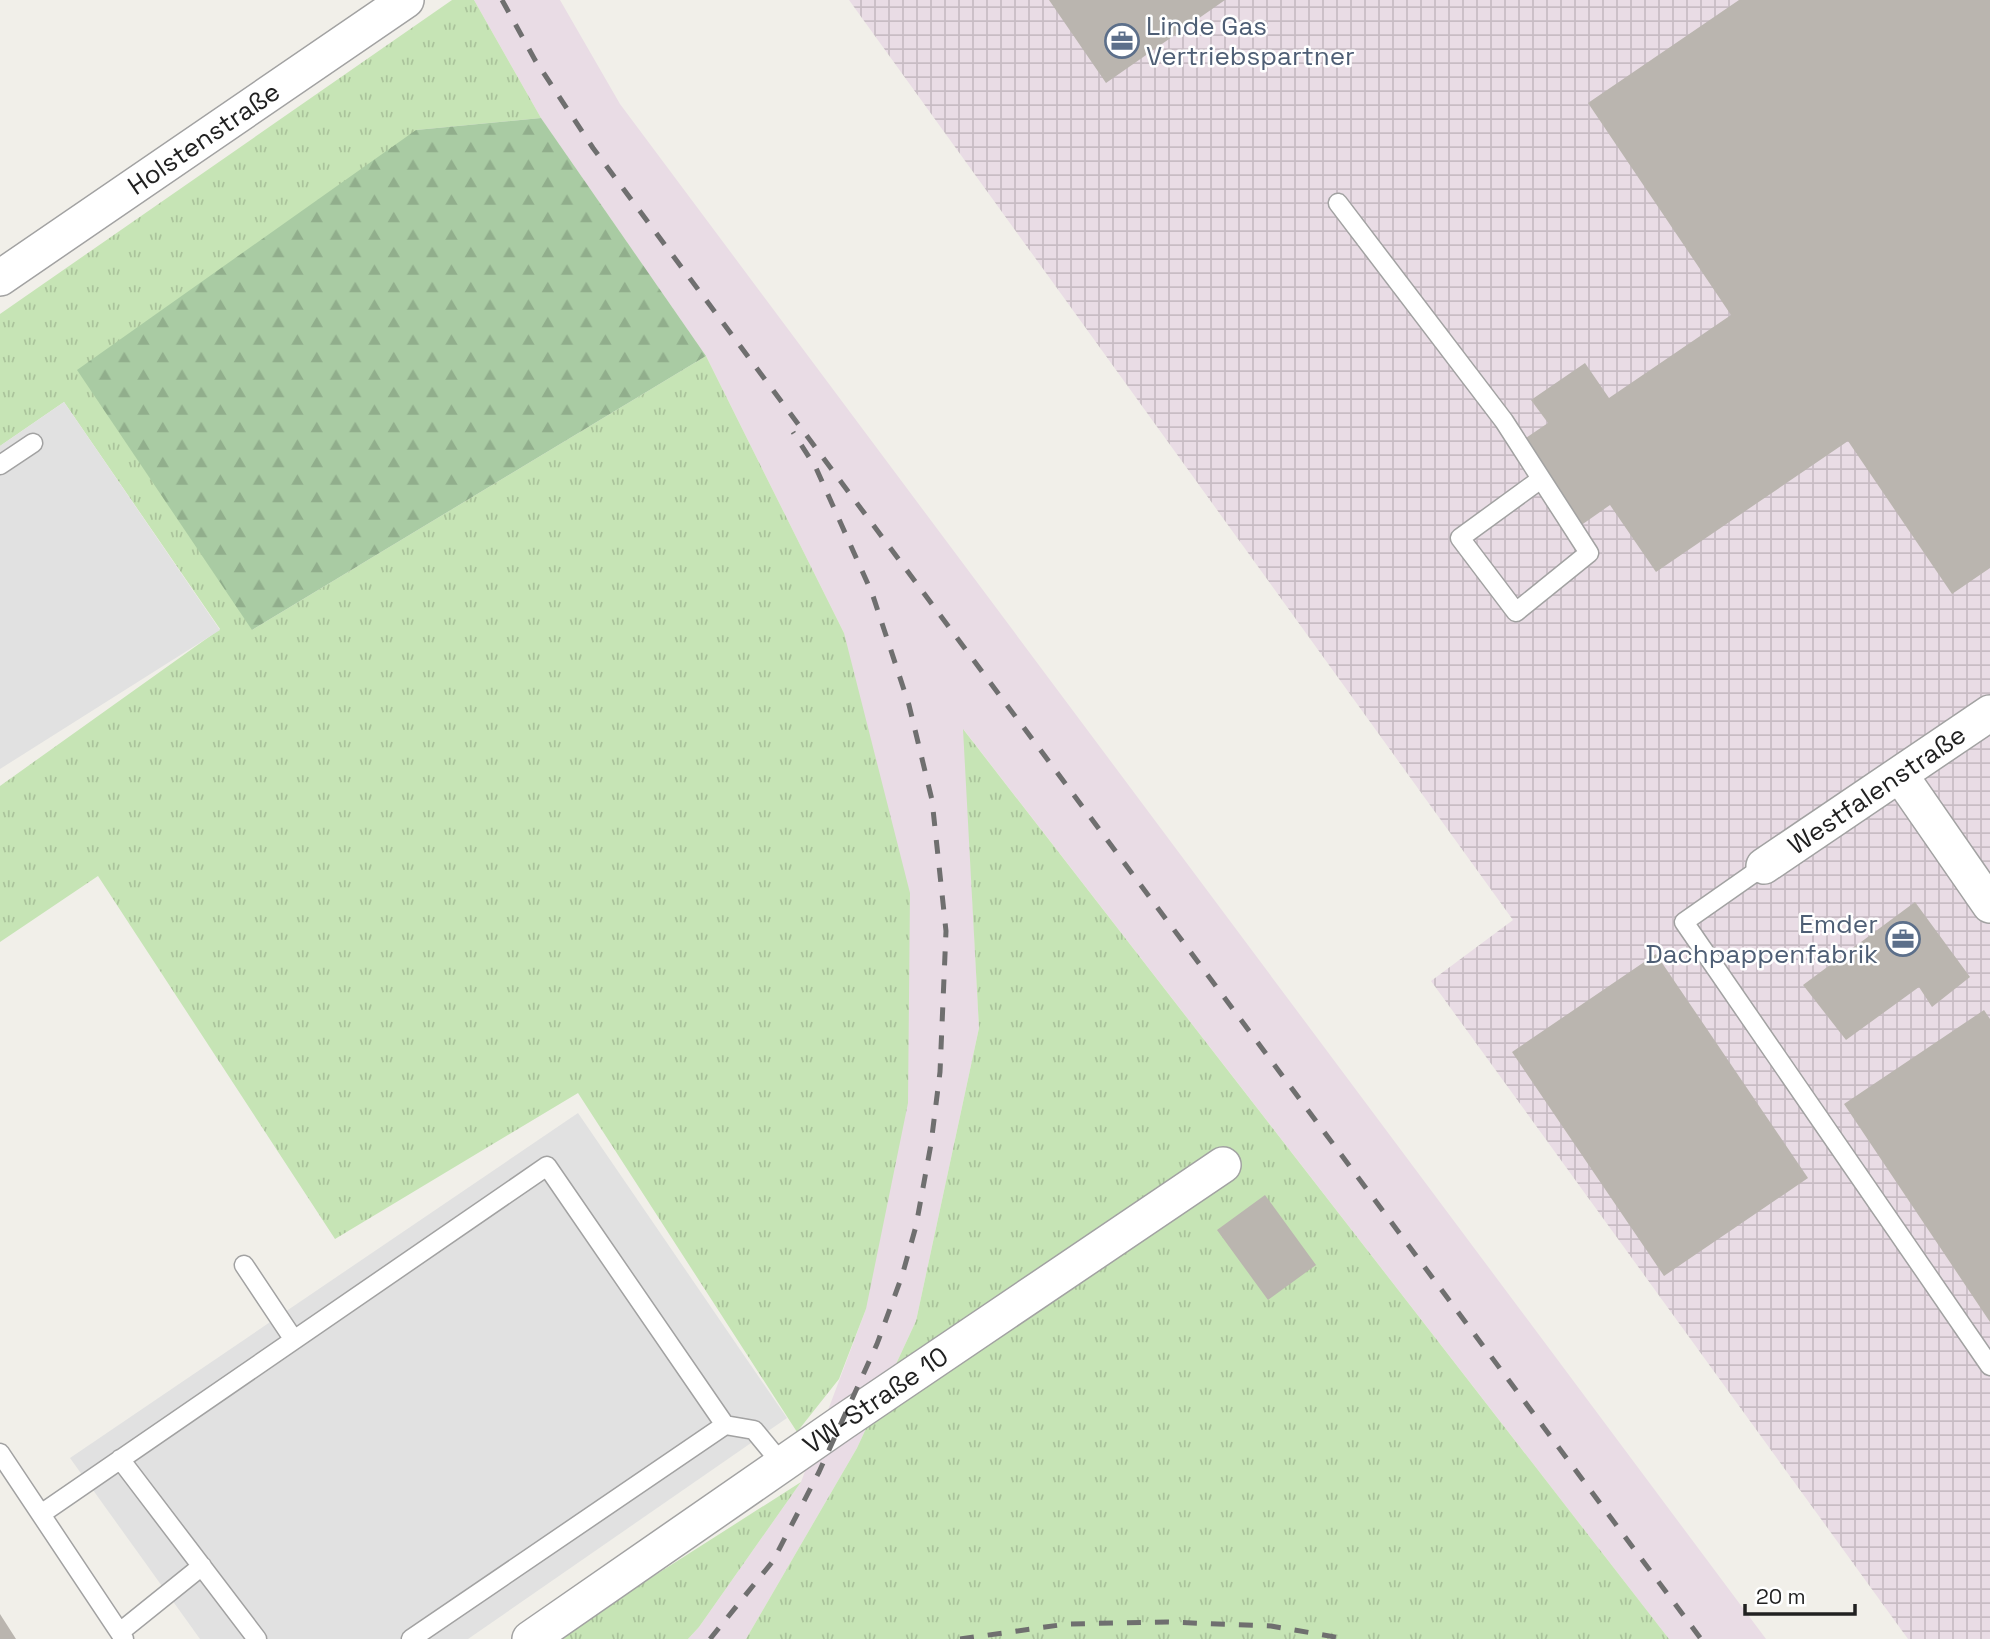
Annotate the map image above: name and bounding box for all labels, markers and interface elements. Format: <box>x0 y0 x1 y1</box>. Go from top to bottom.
place label: Linde Gas Vertriebspartner <box>1146 9 1355 73</box>
office icon: Linde Gas Vertriebspartner <box>1103 22 1141 60</box>
street label: Holstenstraße <box>121 74 287 203</box>
street label: Westfalenstraße <box>1781 717 1972 862</box>
place label: Emder Dachpappenfabrik <box>1645 907 1878 971</box>
office icon: Emder Dachpappenfabrik <box>1884 920 1922 958</box>
street label: VW-Straße 10 <box>796 1339 955 1462</box>
scale bar <box>1745 1572 1855 1616</box>
text: 20 m <box>1756 1583 1806 1610</box>

